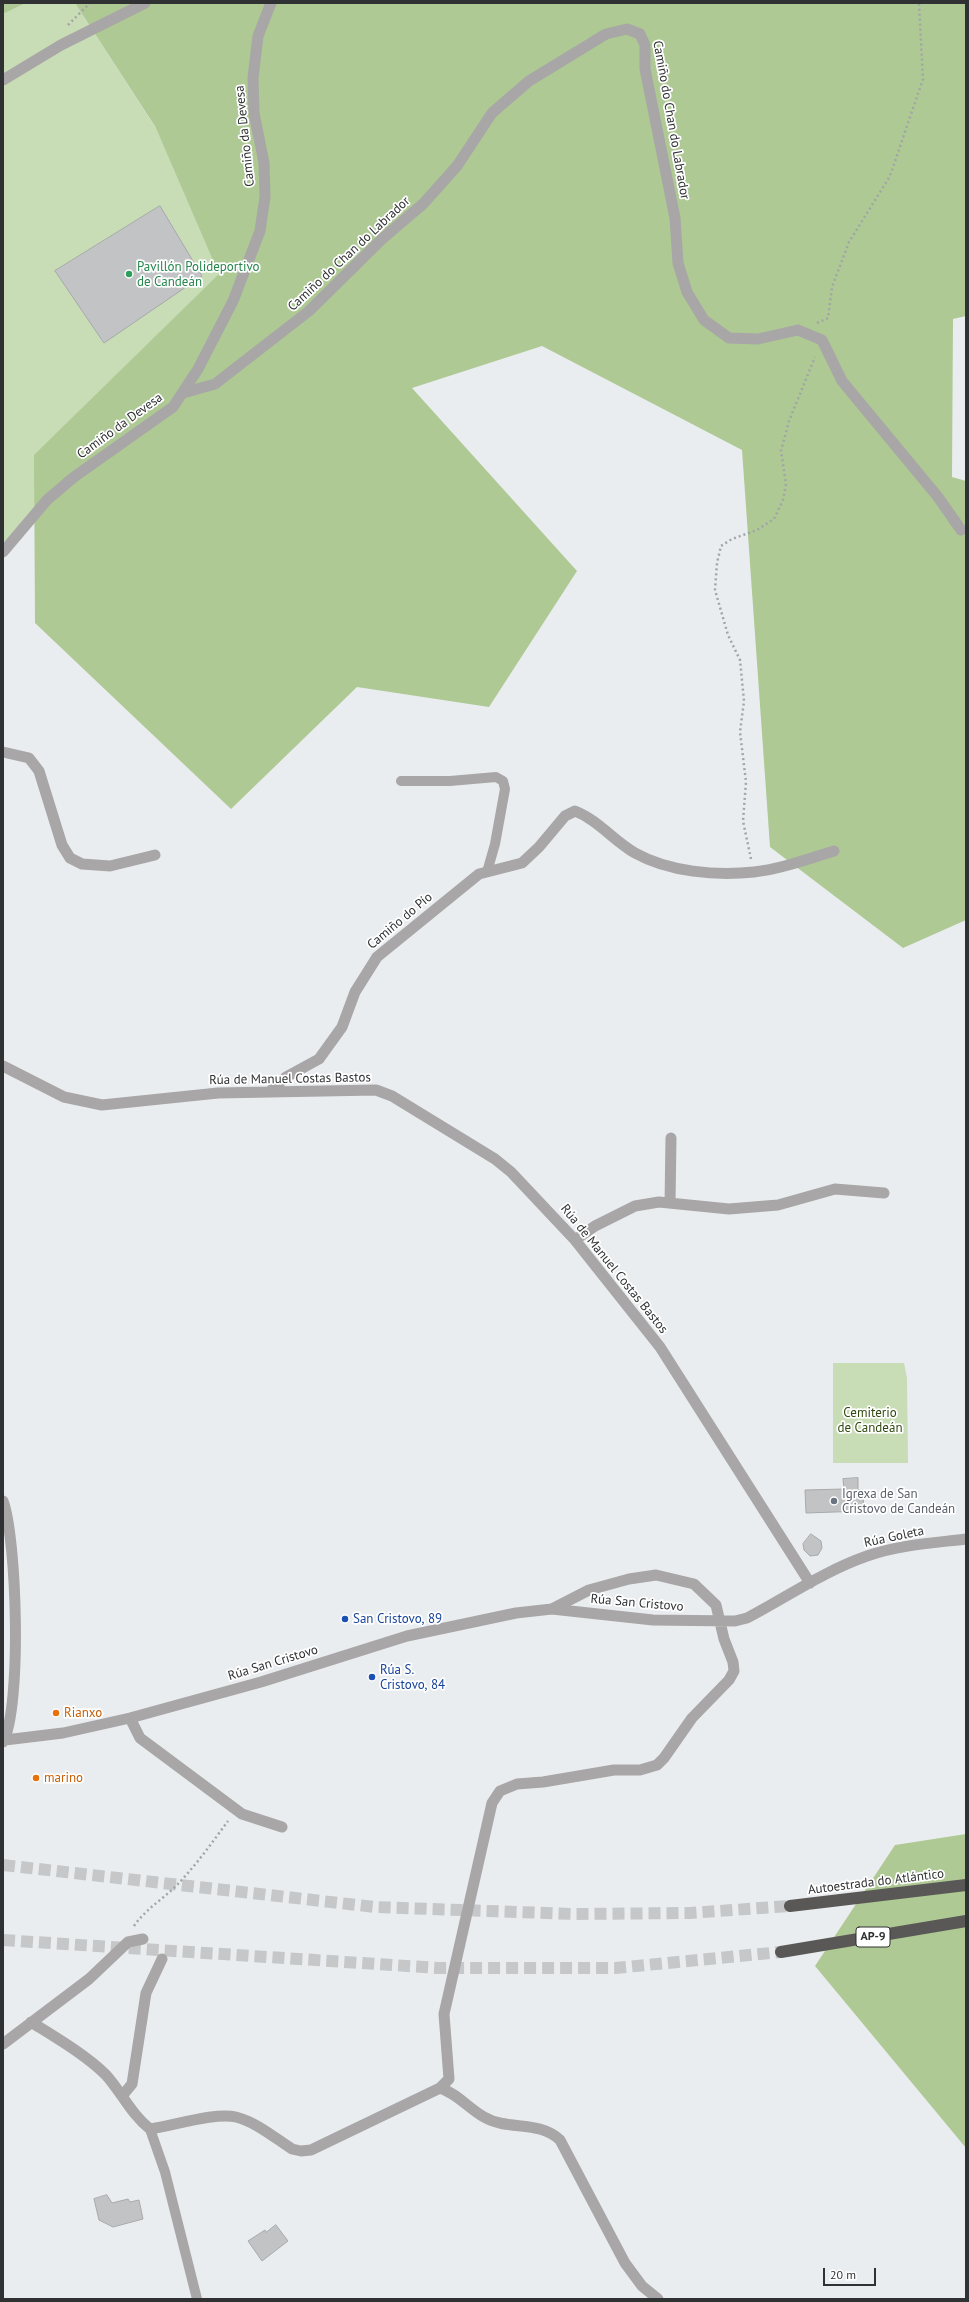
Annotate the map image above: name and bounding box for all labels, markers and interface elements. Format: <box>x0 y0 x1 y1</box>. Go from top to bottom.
street label: Camiño do Chan do Labrador <box>649 39 693 201</box>
street label: Camiño da Devesa <box>232 85 258 187</box>
street label: Camiño do Chan do Labrador <box>285 193 413 315</box>
place label: Pavillón Polideportivo de Candeán <box>137 259 260 290</box>
marker: Pavillón Polideportivo de Candeán <box>124 269 134 279</box>
street label: Camiño da Devesa <box>74 390 166 462</box>
street label: Camiño do Pío <box>364 889 436 953</box>
street label: Rúa de Manuel Costas Bastos <box>209 1070 371 1088</box>
street label: Rúa de Manuel Costas Bastos <box>557 1201 671 1337</box>
park label: Cemiterio de Candeán <box>838 1405 902 1436</box>
place label: Igrexa de San Cristovo de Candeán <box>842 1486 955 1517</box>
marker: Igrexa de San Cristovo de Candeán <box>829 1496 839 1506</box>
street label: Rúa Goleta <box>863 1523 925 1551</box>
street label: Rúa San Cristovo <box>590 1591 684 1615</box>
place label: San Cristovo, 89 <box>353 1611 442 1627</box>
marker: San Cristovo, 89 <box>340 1614 350 1624</box>
street label: Rúa San Cristovo <box>226 1642 320 1684</box>
place label: Rúa S. Cristovo, 84 <box>380 1662 445 1693</box>
marker: Rúa S. Cristovo, 84 <box>367 1672 377 1682</box>
place label: Rianxo <box>64 1705 102 1721</box>
marker: Rianxo <box>51 1708 61 1718</box>
place label: marino <box>44 1770 83 1786</box>
marker: marino <box>31 1773 41 1783</box>
street label: Autoestrada do Atlántico <box>807 1866 945 1898</box>
road number: AP-9 <box>856 1927 890 1947</box>
scale bar <box>825 2260 878 2286</box>
text: 20 m <box>830 2267 856 2282</box>

